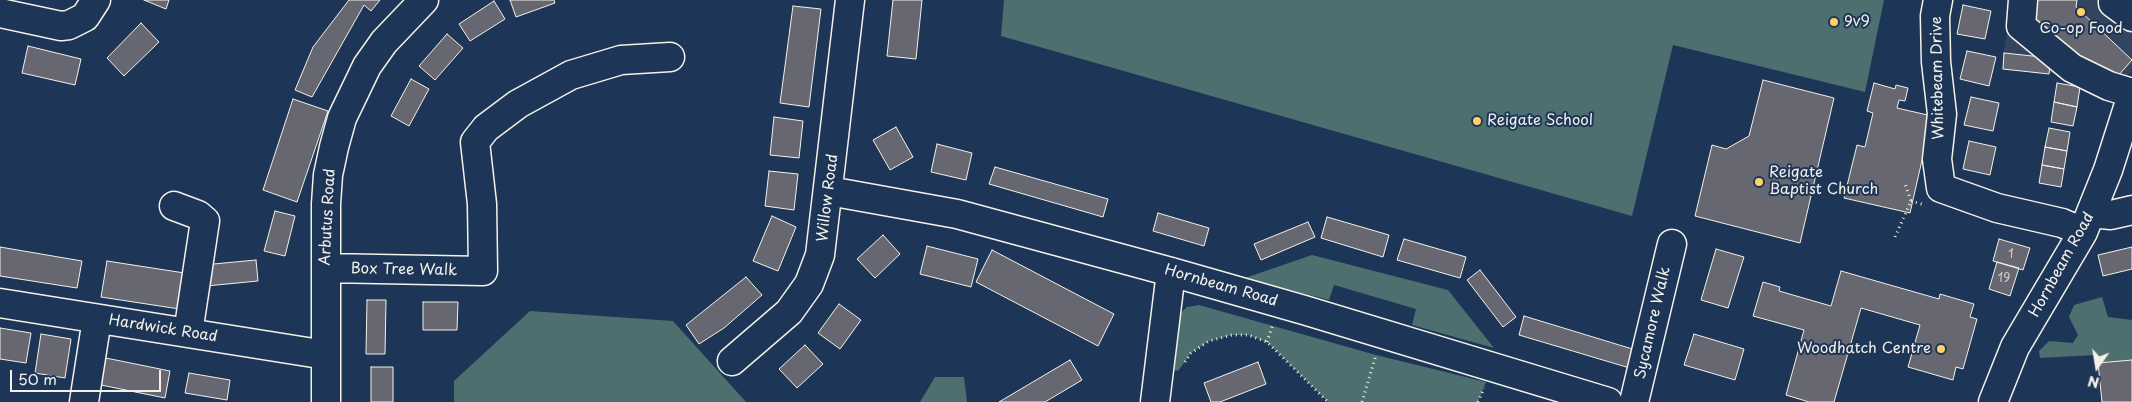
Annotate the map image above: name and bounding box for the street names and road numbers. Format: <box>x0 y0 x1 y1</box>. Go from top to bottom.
street label: Whitebeam Drive <box>1928 16 1948 140</box>
street label: Willow Road <box>814 153 842 243</box>
street label: Arbutus Road <box>316 168 340 266</box>
street label: Hornbeam Road <box>2026 210 2098 320</box>
street label: Box Tree Walk <box>351 260 457 280</box>
street label: Hornbeam Road <box>1162 261 1280 311</box>
street label: Sycamore Walk <box>1631 265 1675 381</box>
street label: Hardwick Road <box>107 312 219 346</box>

